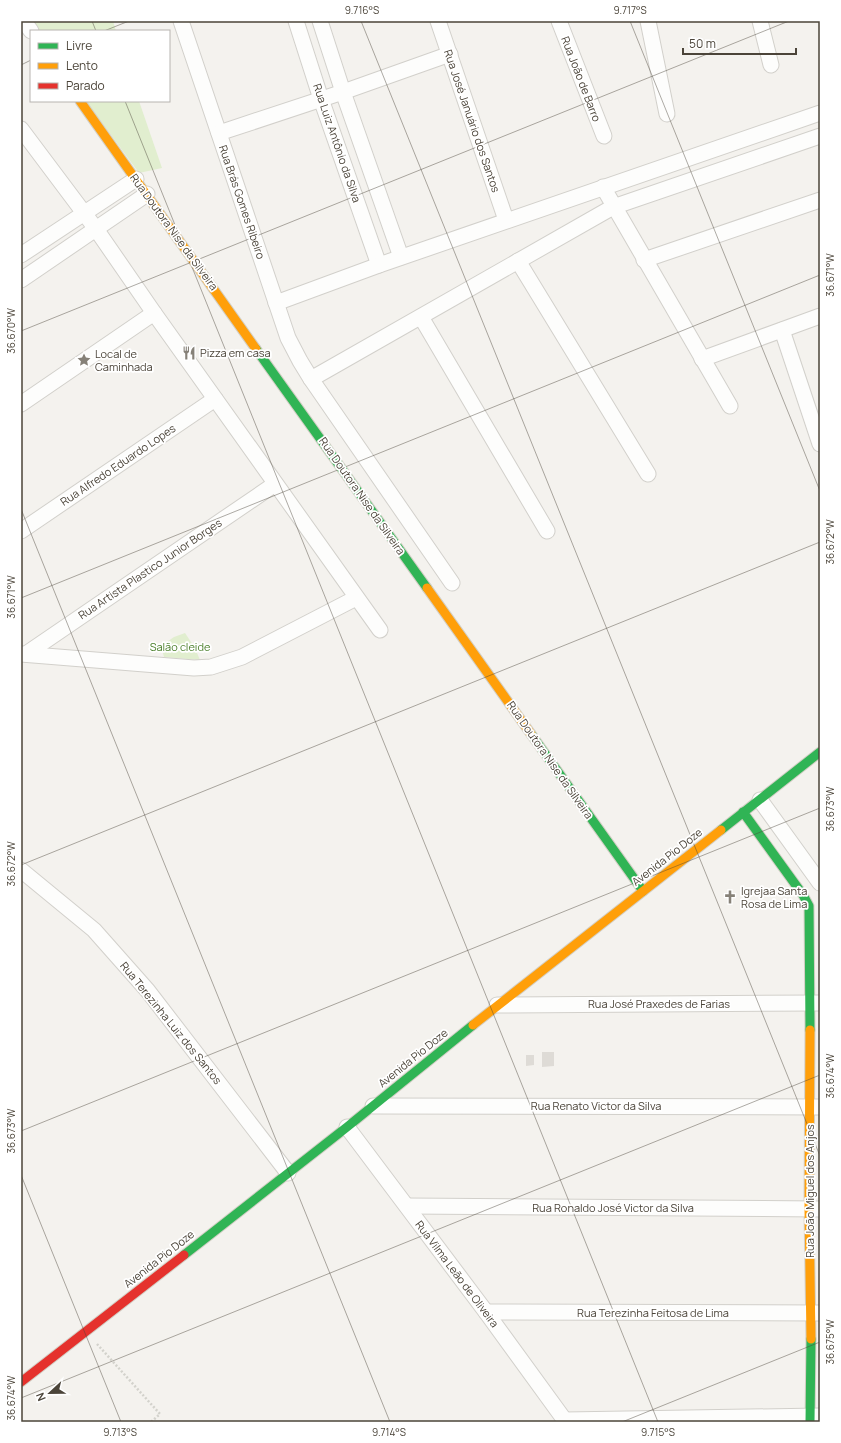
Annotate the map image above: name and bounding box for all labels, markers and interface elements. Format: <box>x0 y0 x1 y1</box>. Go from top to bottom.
text: 9.716°S <box>345 3 379 17</box>
text: 9.717°S <box>613 3 647 17</box>
legend <box>30 30 170 102</box>
scale bar <box>683 30 796 56</box>
street label: Rua João de Barro <box>558 34 605 124</box>
text: 50 m <box>689 35 716 52</box>
text: Livre <box>66 37 92 54</box>
street label: Rua José Januário dos Santos <box>441 47 504 194</box>
text: Lento <box>66 57 98 74</box>
text: Parado <box>66 77 105 94</box>
street label: Rua Luiz Antônio da Silva <box>310 81 365 204</box>
street label: Rua Brás Gomes Ribeiro <box>216 143 269 261</box>
street label: Rua Doutora Nise da Silveira <box>127 170 222 293</box>
text: 36.671°W <box>823 253 837 297</box>
text: 36.670°W <box>4 308 18 354</box>
restaurant icon: Pizza em casa <box>181 345 197 361</box>
place label: Pizza em casa <box>200 345 271 360</box>
place label: Local de Caminhada <box>95 346 153 374</box>
place icon: Local de Caminhada <box>76 352 92 368</box>
street label: Rua Alfredo Eduardo Lopes <box>57 420 179 509</box>
street label: Rua Doutora Nise da Silveira <box>316 434 409 558</box>
street label: Rua Artista Plastico Junior Borges <box>75 515 225 622</box>
text: 36.672°W <box>823 519 837 565</box>
text: 36.671°W <box>4 575 18 619</box>
park label: Salão cleide <box>150 639 211 654</box>
street label: Rua Doutora Nise da Silveira <box>504 698 597 822</box>
text: 36.673°W <box>823 786 837 831</box>
street label: Avenida Pio Doze <box>628 824 705 889</box>
text: 36.672°W <box>4 841 18 887</box>
place label: Igrejaa Santa Rosa de Lima <box>741 883 808 911</box>
church icon: Igrejaa Santa Rosa de Lima <box>722 889 738 905</box>
street label: Rua Terezinha Luiz dos Santos <box>117 958 226 1087</box>
street label: Rua José Praxedes de Farias <box>588 996 730 1011</box>
street label: Avenida Pio Doze <box>375 1025 451 1090</box>
text: 36.674°W <box>823 1053 837 1098</box>
street label: Rua Renato Victor da Silva <box>531 1098 661 1113</box>
text: 36.673°W <box>4 1108 18 1153</box>
street label: Rua João Miguel dos Anjos <box>802 1124 817 1258</box>
street label: Rua Ronaldo José Victor da Silva <box>532 1200 694 1215</box>
street label: Rua Vilma Leão de Oliveira <box>412 1217 503 1330</box>
street label: Avenida Pio Doze <box>120 1226 197 1291</box>
street label: Rua Terezinha Feitosa de Lima <box>577 1305 729 1320</box>
text: 36.675°W <box>823 1319 837 1365</box>
north arrow <box>30 1373 70 1413</box>
text: 36.674°W <box>4 1375 18 1420</box>
text: N <box>32 1390 49 1403</box>
text: 9.713°S <box>103 1425 137 1439</box>
text: 9.714°S <box>372 1425 406 1439</box>
text: 9.715°S <box>641 1425 675 1439</box>

